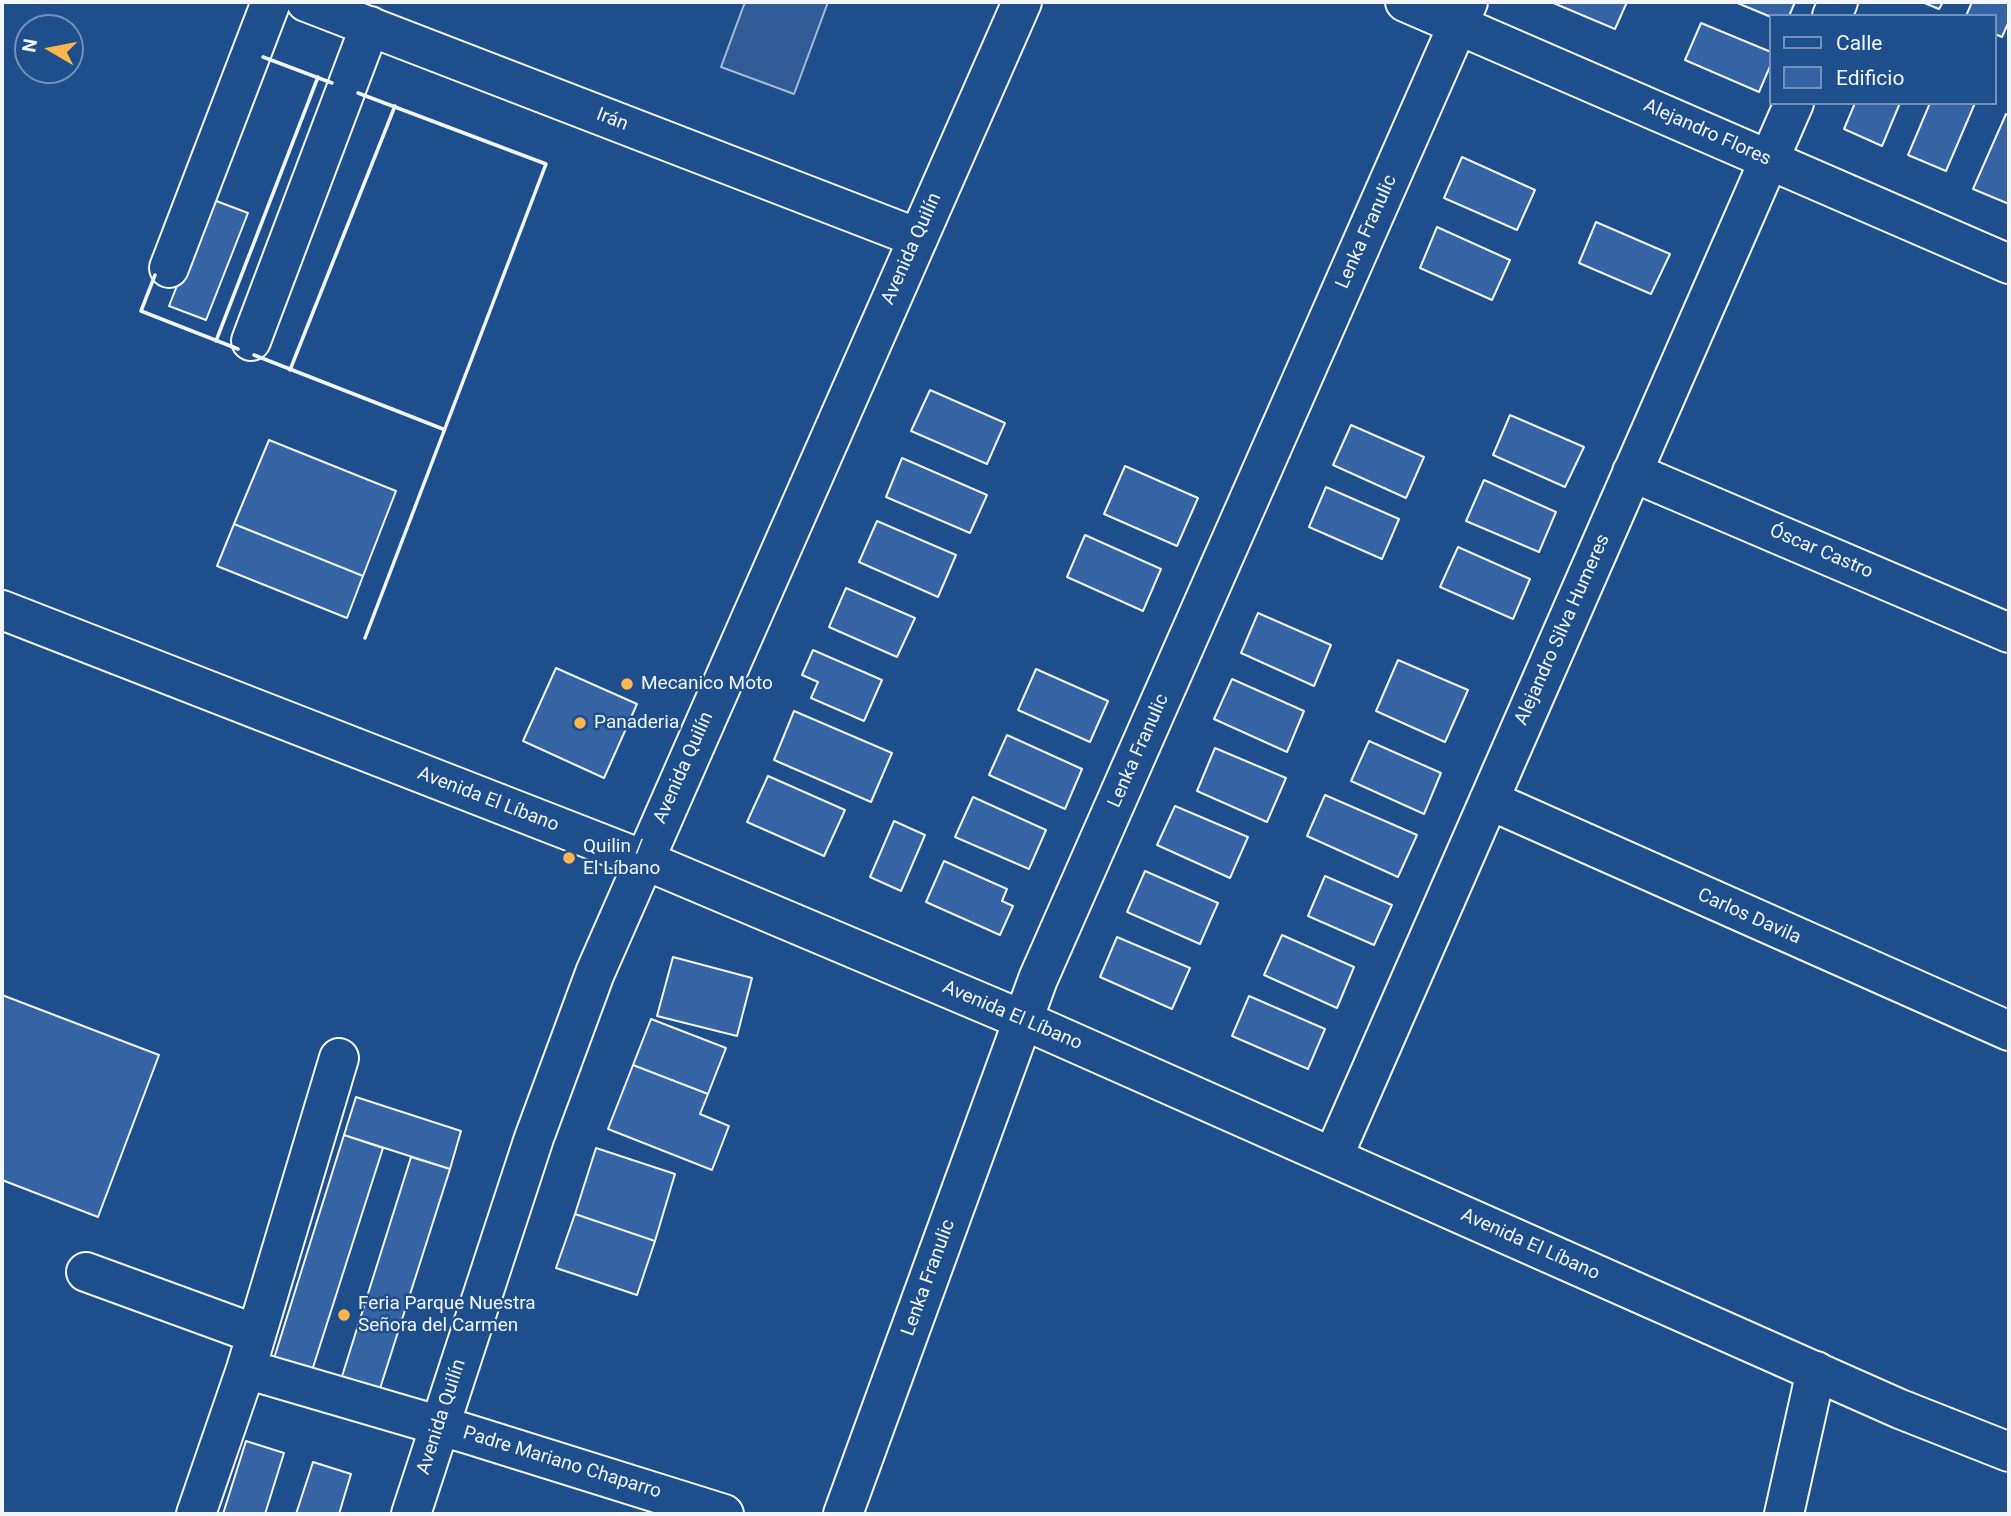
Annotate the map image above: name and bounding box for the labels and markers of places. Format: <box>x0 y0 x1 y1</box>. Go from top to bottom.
place label: Mecanico Moto <box>641 673 773 695</box>
marker: Mecanico Moto <box>619 676 635 692</box>
place label: Panaderia <box>594 712 679 734</box>
marker: Panaderia <box>572 715 588 731</box>
place label: Quilin / El Líbano <box>583 836 660 880</box>
marker: Quilin / El Líbano <box>561 850 577 866</box>
place label: Feria Parque Nuestra Señora del Carmen <box>358 1293 536 1337</box>
marker: Feria Parque Nuestra Señora del Carmen <box>336 1307 352 1323</box>

